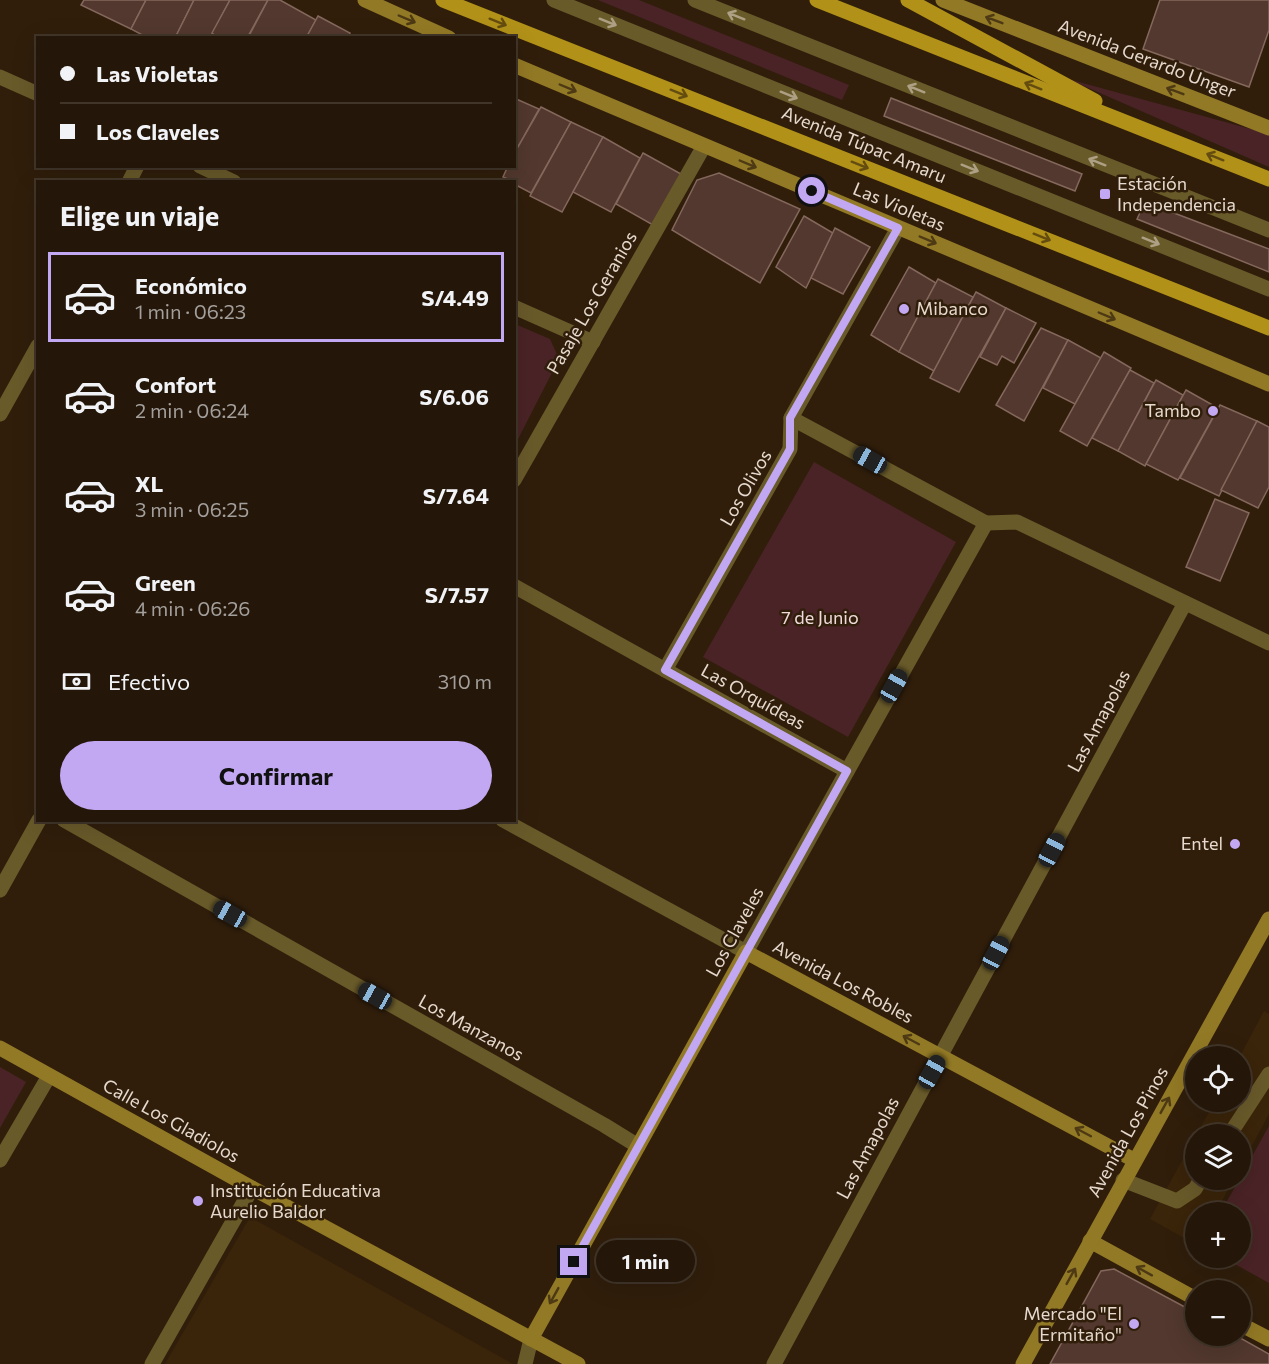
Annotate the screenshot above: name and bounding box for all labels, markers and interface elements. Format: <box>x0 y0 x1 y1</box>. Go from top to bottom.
one-way arrow <box>727 10 745 21</box>
one-way arrow <box>985 14 1004 25</box>
street label: Avenida Gerardo Unger <box>1055 14 1239 102</box>
one-way arrow <box>398 15 416 26</box>
one-way arrow <box>488 17 507 28</box>
one-way arrow <box>599 17 617 28</box>
text: Las Violetas <box>96 60 218 87</box>
one-way arrow <box>1025 79 1043 90</box>
one-way arrow <box>559 83 577 94</box>
one-way arrow <box>908 83 926 94</box>
one-way arrow <box>1167 85 1185 96</box>
one-way arrow <box>669 88 688 99</box>
one-way arrow <box>779 90 798 101</box>
street label: Avenida Túpac Amaru <box>779 101 950 187</box>
text: Los Claveles <box>96 118 219 145</box>
one-way arrow <box>1206 151 1224 162</box>
one-way arrow <box>1089 156 1107 167</box>
one-way arrow <box>738 159 757 170</box>
one-way arrow <box>851 160 869 171</box>
one-way arrow <box>960 163 979 174</box>
place label: Estación Independencia <box>1117 172 1236 215</box>
route start <box>798 177 825 204</box>
street label: Las Violetas <box>850 177 949 235</box>
marker: Estación Independencia <box>1098 187 1112 201</box>
text: Elige un viaje <box>60 199 219 232</box>
street label: Pasaje Los Geranios <box>541 227 641 378</box>
one-way arrow <box>1032 232 1050 243</box>
one-way arrow <box>918 235 936 246</box>
one-way arrow <box>1141 236 1159 247</box>
icon: car <box>63 270 117 324</box>
text: Económico <box>135 272 247 299</box>
text: S/4.49 <box>421 284 489 311</box>
place label: Mibanco <box>916 297 988 319</box>
text: 1 min · 06:23 <box>135 299 246 323</box>
marker: Mibanco <box>897 302 911 316</box>
one-way arrow <box>1097 311 1116 322</box>
icon: car <box>63 369 117 423</box>
text: Confort <box>135 371 216 398</box>
text: S/6.06 <box>419 383 489 410</box>
text: 2 min · 06:24 <box>135 398 249 422</box>
place label: Tambo <box>1144 399 1201 421</box>
marker: Tambo <box>1206 404 1220 418</box>
car <box>850 443 890 477</box>
street label: Los Olivos <box>715 446 776 529</box>
icon: car <box>63 468 117 522</box>
text: XL <box>135 470 163 497</box>
text: S/7.64 <box>423 482 489 509</box>
text: 3 min · 06:25 <box>135 497 249 521</box>
icon: car <box>63 567 117 621</box>
text: Green <box>135 569 196 596</box>
text: S/7.57 <box>425 581 489 608</box>
text: 4 min · 06:26 <box>135 596 250 620</box>
park label: 7 de Junio <box>781 606 859 628</box>
street label: Las Orquídeas <box>698 658 809 734</box>
icon: cash <box>60 665 93 698</box>
car <box>877 666 911 706</box>
street label: Las Amapolas <box>1062 666 1134 775</box>
text: Efectivo <box>108 668 190 695</box>
text: 310 m <box>438 669 492 693</box>
button: Confirmar <box>60 741 492 810</box>
car <box>1036 830 1068 870</box>
place label: Entel <box>1181 832 1223 854</box>
marker: Entel <box>1228 837 1242 851</box>
street label: Los Claveles <box>700 883 768 980</box>
car <box>210 897 250 931</box>
car <box>980 933 1012 973</box>
street label: Avenida Los Robles <box>769 935 918 1027</box>
car <box>355 979 395 1013</box>
street label: Los Manzanos <box>415 989 528 1065</box>
one-way arrow <box>903 1034 920 1046</box>
map controls <box>1185 1046 1251 1346</box>
button: locate <box>1185 1046 1251 1112</box>
car <box>915 1052 949 1092</box>
street label: Avenida Los Pinos <box>1082 1062 1172 1201</box>
street label: Calle Los Gladiolos <box>99 1073 244 1167</box>
street label: Las Amapolas <box>831 1093 903 1202</box>
one-way arrow <box>1159 1097 1171 1114</box>
button: layers <box>1185 1124 1251 1190</box>
one-way arrow <box>1074 1126 1092 1137</box>
place label: Institución Educativa Aurelio Baldor <box>210 1179 381 1222</box>
marker: Institución Educativa Aurelio Baldor <box>191 1194 205 1208</box>
button: + <box>1185 1202 1251 1268</box>
callout: 1 min <box>595 1241 694 1283</box>
route end <box>560 1248 587 1275</box>
text: 1 min <box>622 1249 669 1273</box>
one-way arrow <box>1136 1265 1153 1277</box>
one-way arrow <box>1065 1268 1077 1285</box>
button: − <box>1185 1280 1251 1346</box>
one-way arrow <box>548 1287 560 1304</box>
place label: Mercado "El Ermitaño" <box>1024 1302 1122 1345</box>
marker: Mercado "El Ermitaño" <box>1127 1317 1141 1331</box>

